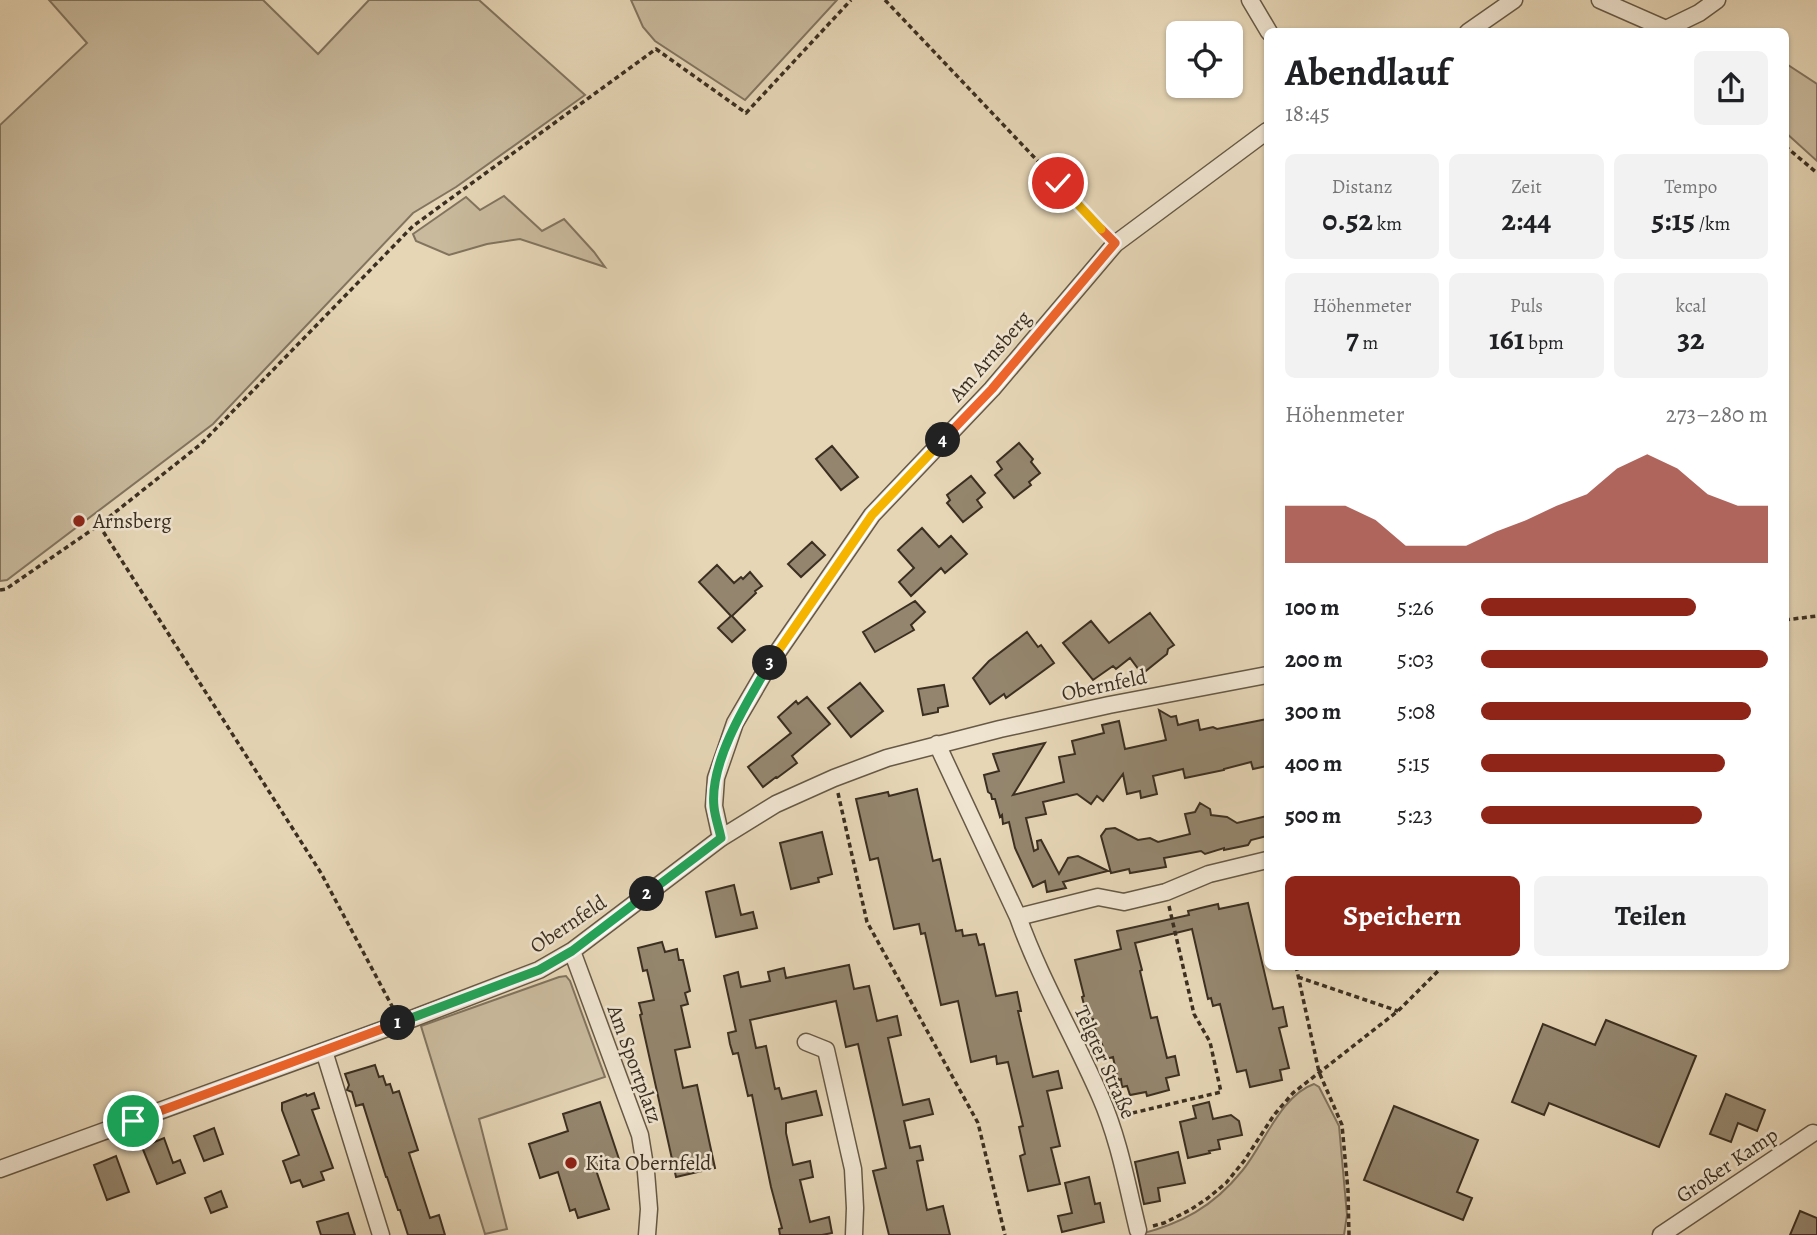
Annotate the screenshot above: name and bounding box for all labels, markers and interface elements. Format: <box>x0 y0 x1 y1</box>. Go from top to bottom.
map controls <box>1166 21 1243 98</box>
button: locate <box>1166 21 1243 98</box>
text: Abendlauf <box>1285 46 1449 98</box>
button: share <box>1694 51 1768 125</box>
text: 18:45 <box>1285 98 1330 129</box>
pin <box>1028 153 1088 213</box>
icon: check <box>1039 164 1077 202</box>
text: Distanz <box>1332 174 1392 200</box>
text: Zeit <box>1511 174 1542 200</box>
text: Tempo <box>1664 174 1717 200</box>
text: 0.52 <box>1322 200 1373 240</box>
text: 2:44 <box>1502 200 1551 240</box>
text: 5:15 <box>1651 200 1695 240</box>
text: km <box>1373 211 1402 237</box>
text: /km <box>1695 211 1730 237</box>
text: Höhenmeter <box>1313 293 1412 319</box>
text: Puls <box>1510 293 1543 319</box>
text: kcal <box>1676 293 1706 319</box>
street label: Am Arnsberg <box>942 304 1038 408</box>
text: 7 <box>1346 319 1359 359</box>
text: 161 <box>1489 319 1525 359</box>
text: 32 <box>1677 319 1705 359</box>
text: m <box>1359 330 1378 356</box>
text: bpm <box>1525 330 1564 356</box>
text: Höhenmeter <box>1285 399 1405 430</box>
text: 273–280 m <box>1666 399 1768 430</box>
pin: 4 <box>926 422 960 458</box>
text: 4 <box>938 426 947 452</box>
place label: Arnsberg <box>92 507 172 535</box>
marker: Arnsberg <box>71 513 87 529</box>
text: 100 m <box>1285 592 1340 623</box>
text: 5:26 <box>1397 592 1434 623</box>
text: 200 m <box>1285 644 1343 675</box>
text: 5:03 <box>1397 644 1434 675</box>
pin: 3 <box>752 646 788 680</box>
text: 3 <box>765 649 774 675</box>
street label: Obernfeld <box>1059 662 1150 708</box>
text: 300 m <box>1285 696 1341 727</box>
text: 5:08 <box>1397 696 1436 727</box>
text: 400 m <box>1285 748 1342 779</box>
text: 5:15 <box>1397 748 1430 779</box>
text: 500 m <box>1285 800 1341 831</box>
text: 5:23 <box>1397 800 1433 831</box>
pin: 2 <box>630 876 664 912</box>
button: Speichern <box>1285 876 1520 956</box>
button: Teilen <box>1534 876 1768 956</box>
text: 2 <box>642 880 651 906</box>
street label: Obernfeld <box>524 888 612 960</box>
street label: Am Sportplatz <box>600 1000 669 1127</box>
street label: Telgter Straße <box>1068 1001 1142 1123</box>
pin: 1 <box>380 1006 416 1040</box>
text: 1 <box>394 1009 401 1035</box>
pin <box>103 1091 163 1151</box>
icon: arrive <box>114 1102 152 1140</box>
street label: Großer Kamp <box>1671 1121 1783 1209</box>
place label: Kita Obernfeld <box>585 1149 712 1177</box>
marker: Kita Obernfeld <box>563 1155 579 1171</box>

